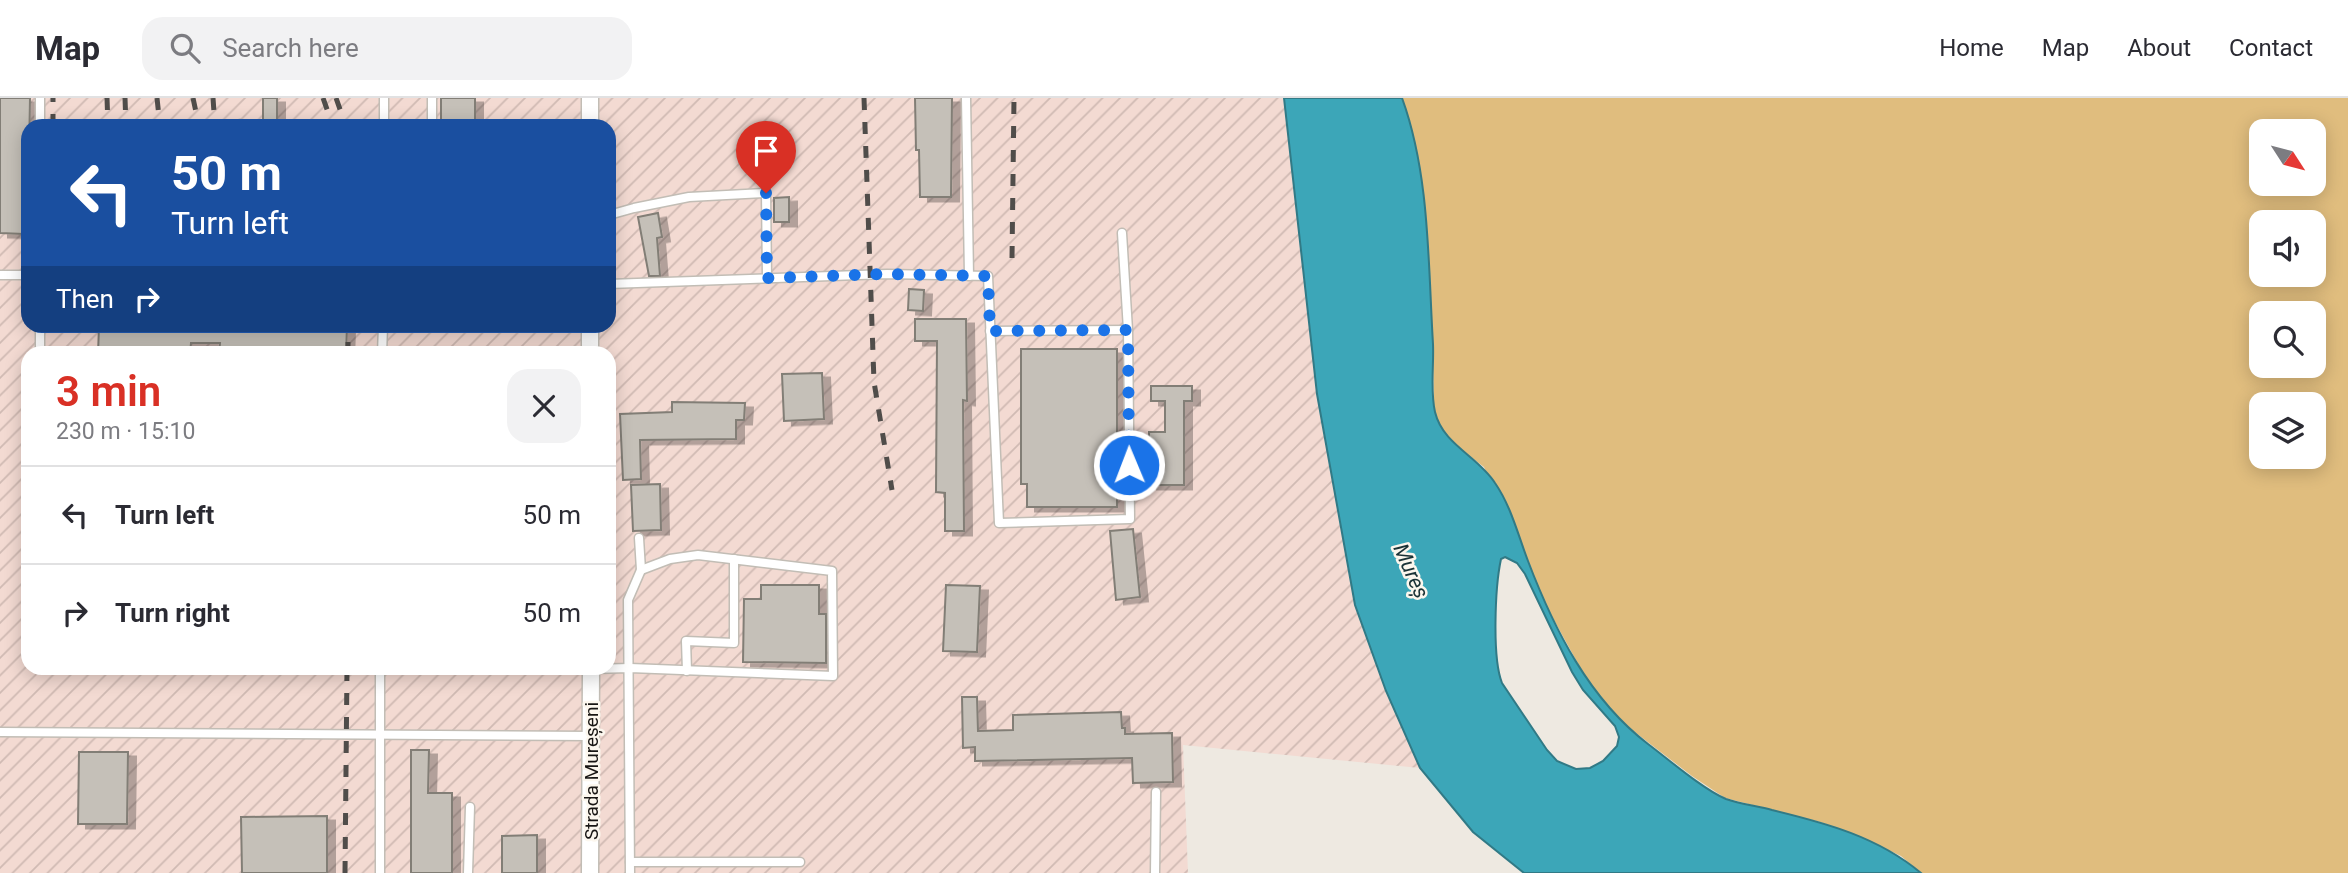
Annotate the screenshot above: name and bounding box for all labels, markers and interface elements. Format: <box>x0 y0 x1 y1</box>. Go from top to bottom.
search box <box>142 17 632 80</box>
text: Map <box>35 29 100 68</box>
icon: search <box>166 29 204 67</box>
text: Search here <box>222 33 359 63</box>
text: Home <box>1939 34 2004 62</box>
text: Map <box>2042 34 2089 62</box>
text: About <box>2127 34 2191 62</box>
text: Contact <box>2229 34 2313 62</box>
north arrow <box>2249 119 2326 196</box>
map controls <box>2249 119 2326 469</box>
pin <box>736 121 796 193</box>
icon: arrive <box>747 132 785 170</box>
text: 50 m <box>171 145 282 202</box>
icon: left <box>56 147 147 238</box>
text: Turn left <box>171 204 289 242</box>
button: sound <box>2249 210 2326 287</box>
icon: right <box>128 280 166 318</box>
text: Then <box>56 284 114 314</box>
button: search <box>2249 301 2326 378</box>
text: 3 min <box>56 367 161 416</box>
button: close <box>507 369 581 443</box>
button: layers <box>2249 392 2326 469</box>
text: 230 m · 15:10 <box>56 418 195 445</box>
position arrow <box>1092 428 1166 502</box>
icon: left <box>56 496 94 534</box>
text: Turn left <box>115 500 214 530</box>
text: 50 m <box>523 500 581 530</box>
water label: Mureș <box>1388 540 1434 602</box>
icon: right <box>56 594 94 632</box>
text: Turn right <box>115 598 230 628</box>
text: 50 m <box>523 598 581 628</box>
street label: Strada Mureșeni <box>580 702 603 840</box>

